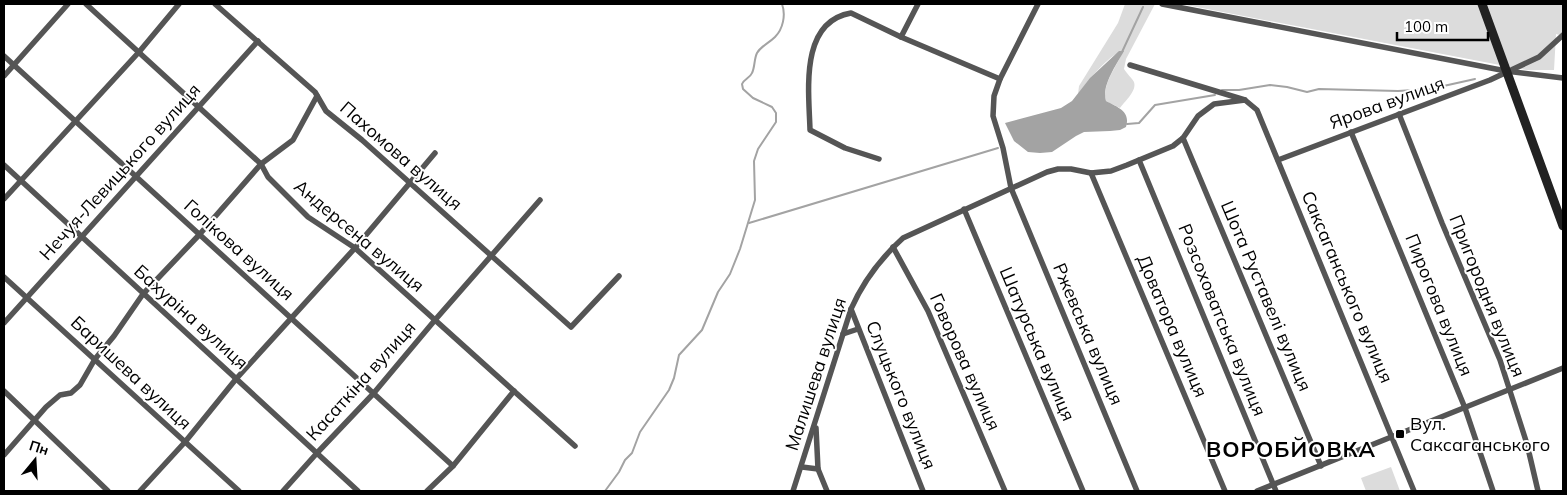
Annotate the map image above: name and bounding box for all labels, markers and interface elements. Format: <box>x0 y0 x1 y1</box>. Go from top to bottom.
scale bar <box>1397 10 1488 42</box>
text: 100 m <box>1404 17 1448 36</box>
street label: Ярова вулиця <box>1326 71 1448 134</box>
street label: Нечуя-Левицького вулиця <box>34 78 205 265</box>
street label: Пахомова вулиця <box>335 96 467 215</box>
street label: Андерсена вулиця <box>290 174 429 297</box>
street label: Саксаганського вулиця <box>1297 187 1398 386</box>
street label: Голікова вулиця <box>179 194 299 305</box>
street label: Шота Руставелі вулиця <box>1216 197 1317 394</box>
street label: Пригородня вулиця <box>1444 211 1531 380</box>
street label: Розсоховатська вулиця <box>1173 220 1272 419</box>
street label: Пирогова вулиця <box>1400 230 1479 379</box>
street label: Доватора вулиця <box>1132 251 1213 401</box>
street label: Бахуріна вулиця <box>129 259 253 374</box>
street label: Ржевська вулиця <box>1048 259 1129 408</box>
street label: Шатурська вулиця <box>995 263 1080 424</box>
street label: Говорова вулиця <box>925 290 1006 434</box>
street label: Малишева вулиця <box>780 294 851 453</box>
street label: Баришева вулиця <box>66 311 196 434</box>
street label: Касаткіна вулиця <box>301 316 420 445</box>
street label: Слуцького вулиця <box>861 317 942 472</box>
place label: Вул. Саксаганського <box>1410 412 1550 456</box>
marker: Вул. Саксаганського <box>1394 428 1406 440</box>
north arrow <box>10 435 60 485</box>
district label: ВОРОБЙОВКА <box>1206 435 1376 463</box>
text: Пн <box>27 436 51 459</box>

